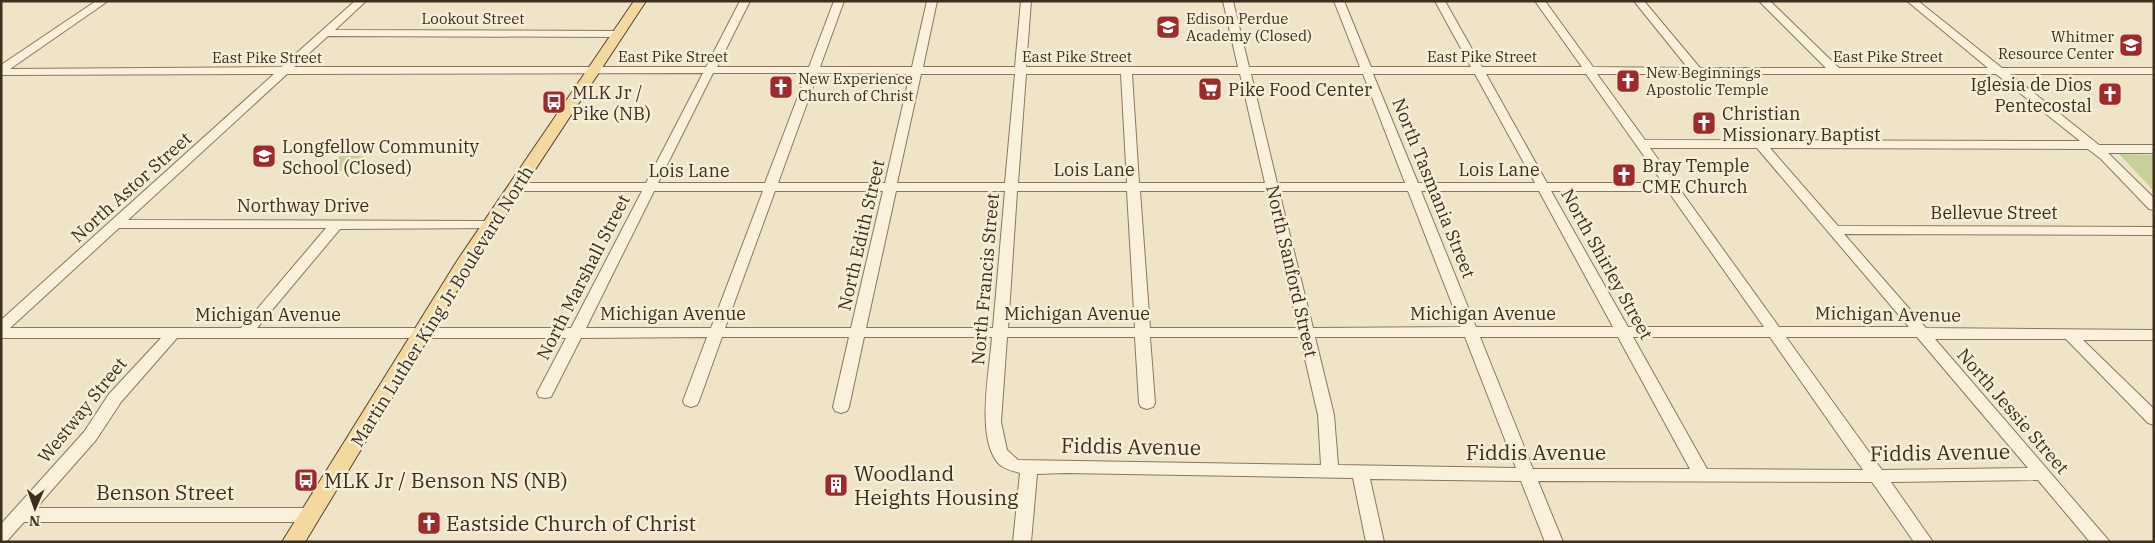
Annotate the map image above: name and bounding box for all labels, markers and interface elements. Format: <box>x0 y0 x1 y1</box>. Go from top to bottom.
street label: Lookout Street <box>421 9 525 28</box>
place label: Edison Perdue Academy (Closed) <box>1186 9 1312 45</box>
school or university icon: Edison Perdue Academy (Closed) <box>1155 14 1181 40</box>
place label: Whitmer Resource Center <box>1998 27 2114 63</box>
school or university icon: Whitmer Resource Center <box>2118 32 2144 58</box>
street label: East Pike Street <box>618 47 728 66</box>
street label: East Pike Street <box>1022 47 1132 66</box>
street label: East Pike Street <box>1427 47 1537 66</box>
street label: East Pike Street <box>1833 47 1943 66</box>
street label: East Pike Street <box>212 48 322 67</box>
place label: New Beginnings Apostolic Temple <box>1646 63 1769 99</box>
church icon: New Beginnings Apostolic Temple <box>1615 68 1641 94</box>
place label: New Experience Church of Christ <box>798 69 914 105</box>
place label: Iglesia de Dios Pentecostal <box>1970 73 2092 117</box>
church icon: New Experience Church of Christ <box>768 74 794 100</box>
supermarket icon: Pike Food Center <box>1197 76 1223 102</box>
place label: Pike Food Center <box>1228 78 1372 101</box>
place label: MLK Jr / Pike (NB) <box>572 81 651 125</box>
church icon: Iglesia de Dios Pentecostal <box>2097 81 2123 107</box>
bus stop icon: MLK Jr / Pike (NB) <box>541 89 567 115</box>
street label: North Tasmania Street <box>1387 95 1481 281</box>
place label: Christian Missionary Baptist <box>1722 102 1880 146</box>
church icon: Christian Missionary Baptist <box>1691 110 1717 136</box>
street label: North Astor Street <box>66 127 196 247</box>
place label: Longfellow Community School (Closed) <box>282 135 479 179</box>
school or university icon: Longfellow Community School (Closed) <box>251 143 277 169</box>
place label: Bray Temple CME Church <box>1642 154 1749 198</box>
street label: North Edith Street <box>832 157 890 313</box>
street label: Lois Lane <box>1053 158 1135 181</box>
street label: Lois Lane <box>1458 158 1540 181</box>
street label: Lois Lane <box>648 159 730 182</box>
street label: Martin Luther King Jr Boulevard North <box>346 161 538 451</box>
church icon: Bray Temple CME Church <box>1611 162 1637 188</box>
street label: North Sanford Street <box>1261 183 1323 359</box>
street label: North Shirley Street <box>1556 185 1658 343</box>
street label: North Marshall Street <box>531 190 635 364</box>
street label: North Francis Street <box>966 192 1004 366</box>
street label: Northway Drive <box>237 194 369 217</box>
street label: Bellevue Street <box>1930 201 2058 224</box>
street label: Michigan Avenue <box>1815 301 1961 327</box>
street label: Michigan Avenue <box>600 302 746 325</box>
street label: Michigan Avenue <box>1004 302 1150 325</box>
street label: Michigan Avenue <box>1410 302 1556 325</box>
street label: Michigan Avenue <box>195 303 341 326</box>
street label: North Jessie Street <box>1952 343 2074 479</box>
street label: Westway Street <box>32 353 132 467</box>
street label: Fiddis Avenue <box>1061 431 1201 461</box>
street label: Fiddis Avenue <box>1870 437 2010 467</box>
street label: Fiddis Avenue <box>1466 438 1606 466</box>
place label: Woodland Heights Housing <box>854 459 1019 511</box>
place label: MLK Jr / Benson NS (NB) <box>324 466 568 494</box>
bus stop icon: MLK Jr / Benson NS (NB) <box>293 467 319 493</box>
building icon: Woodland Heights Housing <box>823 472 849 498</box>
street label: Benson Street <box>96 478 234 506</box>
north arrow <box>10 483 60 533</box>
place label: Eastside Church of Christ <box>446 509 696 537</box>
church icon: Eastside Church of Christ <box>416 510 442 536</box>
text: N <box>29 512 40 530</box>

